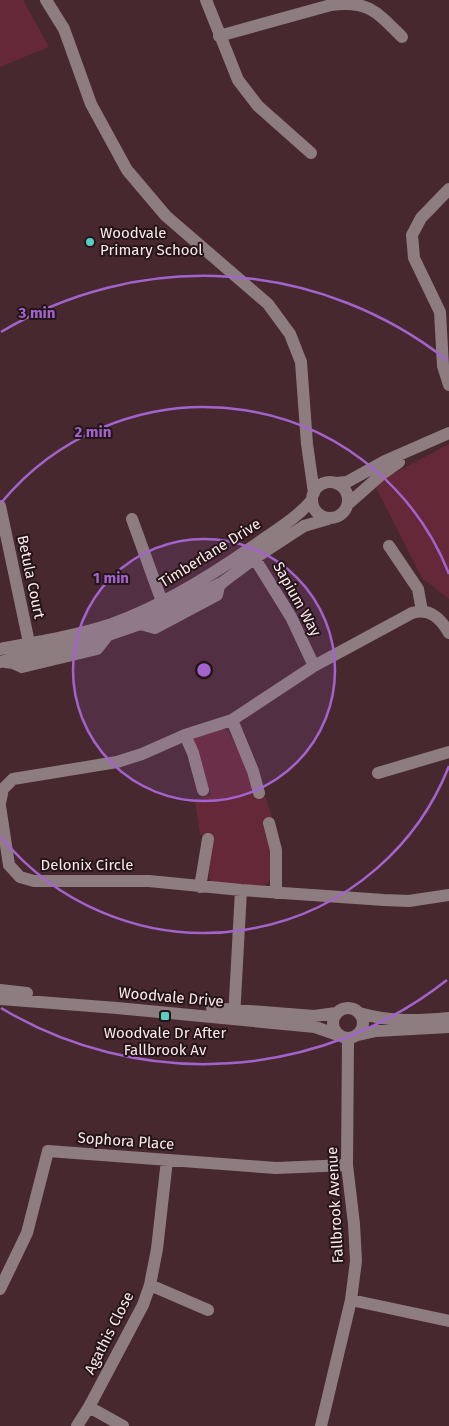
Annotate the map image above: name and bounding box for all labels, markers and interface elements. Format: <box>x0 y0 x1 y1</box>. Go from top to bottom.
place label: Woodvale Primary School <box>100 224 203 259</box>
marker: Woodvale Primary School <box>84 236 96 248</box>
text: 3 min <box>18 304 55 322</box>
text: 2 min <box>75 423 111 441</box>
street label: Timberlane Drive <box>156 515 264 591</box>
street label: Betula Court <box>13 534 49 621</box>
street label: Sapium Way <box>269 559 325 640</box>
text: 1 min <box>93 569 129 587</box>
centre of rings <box>195 661 213 679</box>
street label: Delonix Circle <box>41 856 133 874</box>
street label: Woodvale Drive <box>118 983 224 1011</box>
marker: Woodvale Dr After Fallbrook Av <box>159 1010 171 1022</box>
place label: Woodvale Dr After Fallbrook Av <box>104 1024 226 1059</box>
street label: Sophora Place <box>77 1129 175 1153</box>
street label: Fallbrook Avenue <box>323 1146 347 1264</box>
street label: Agathis Close <box>81 1289 137 1377</box>

